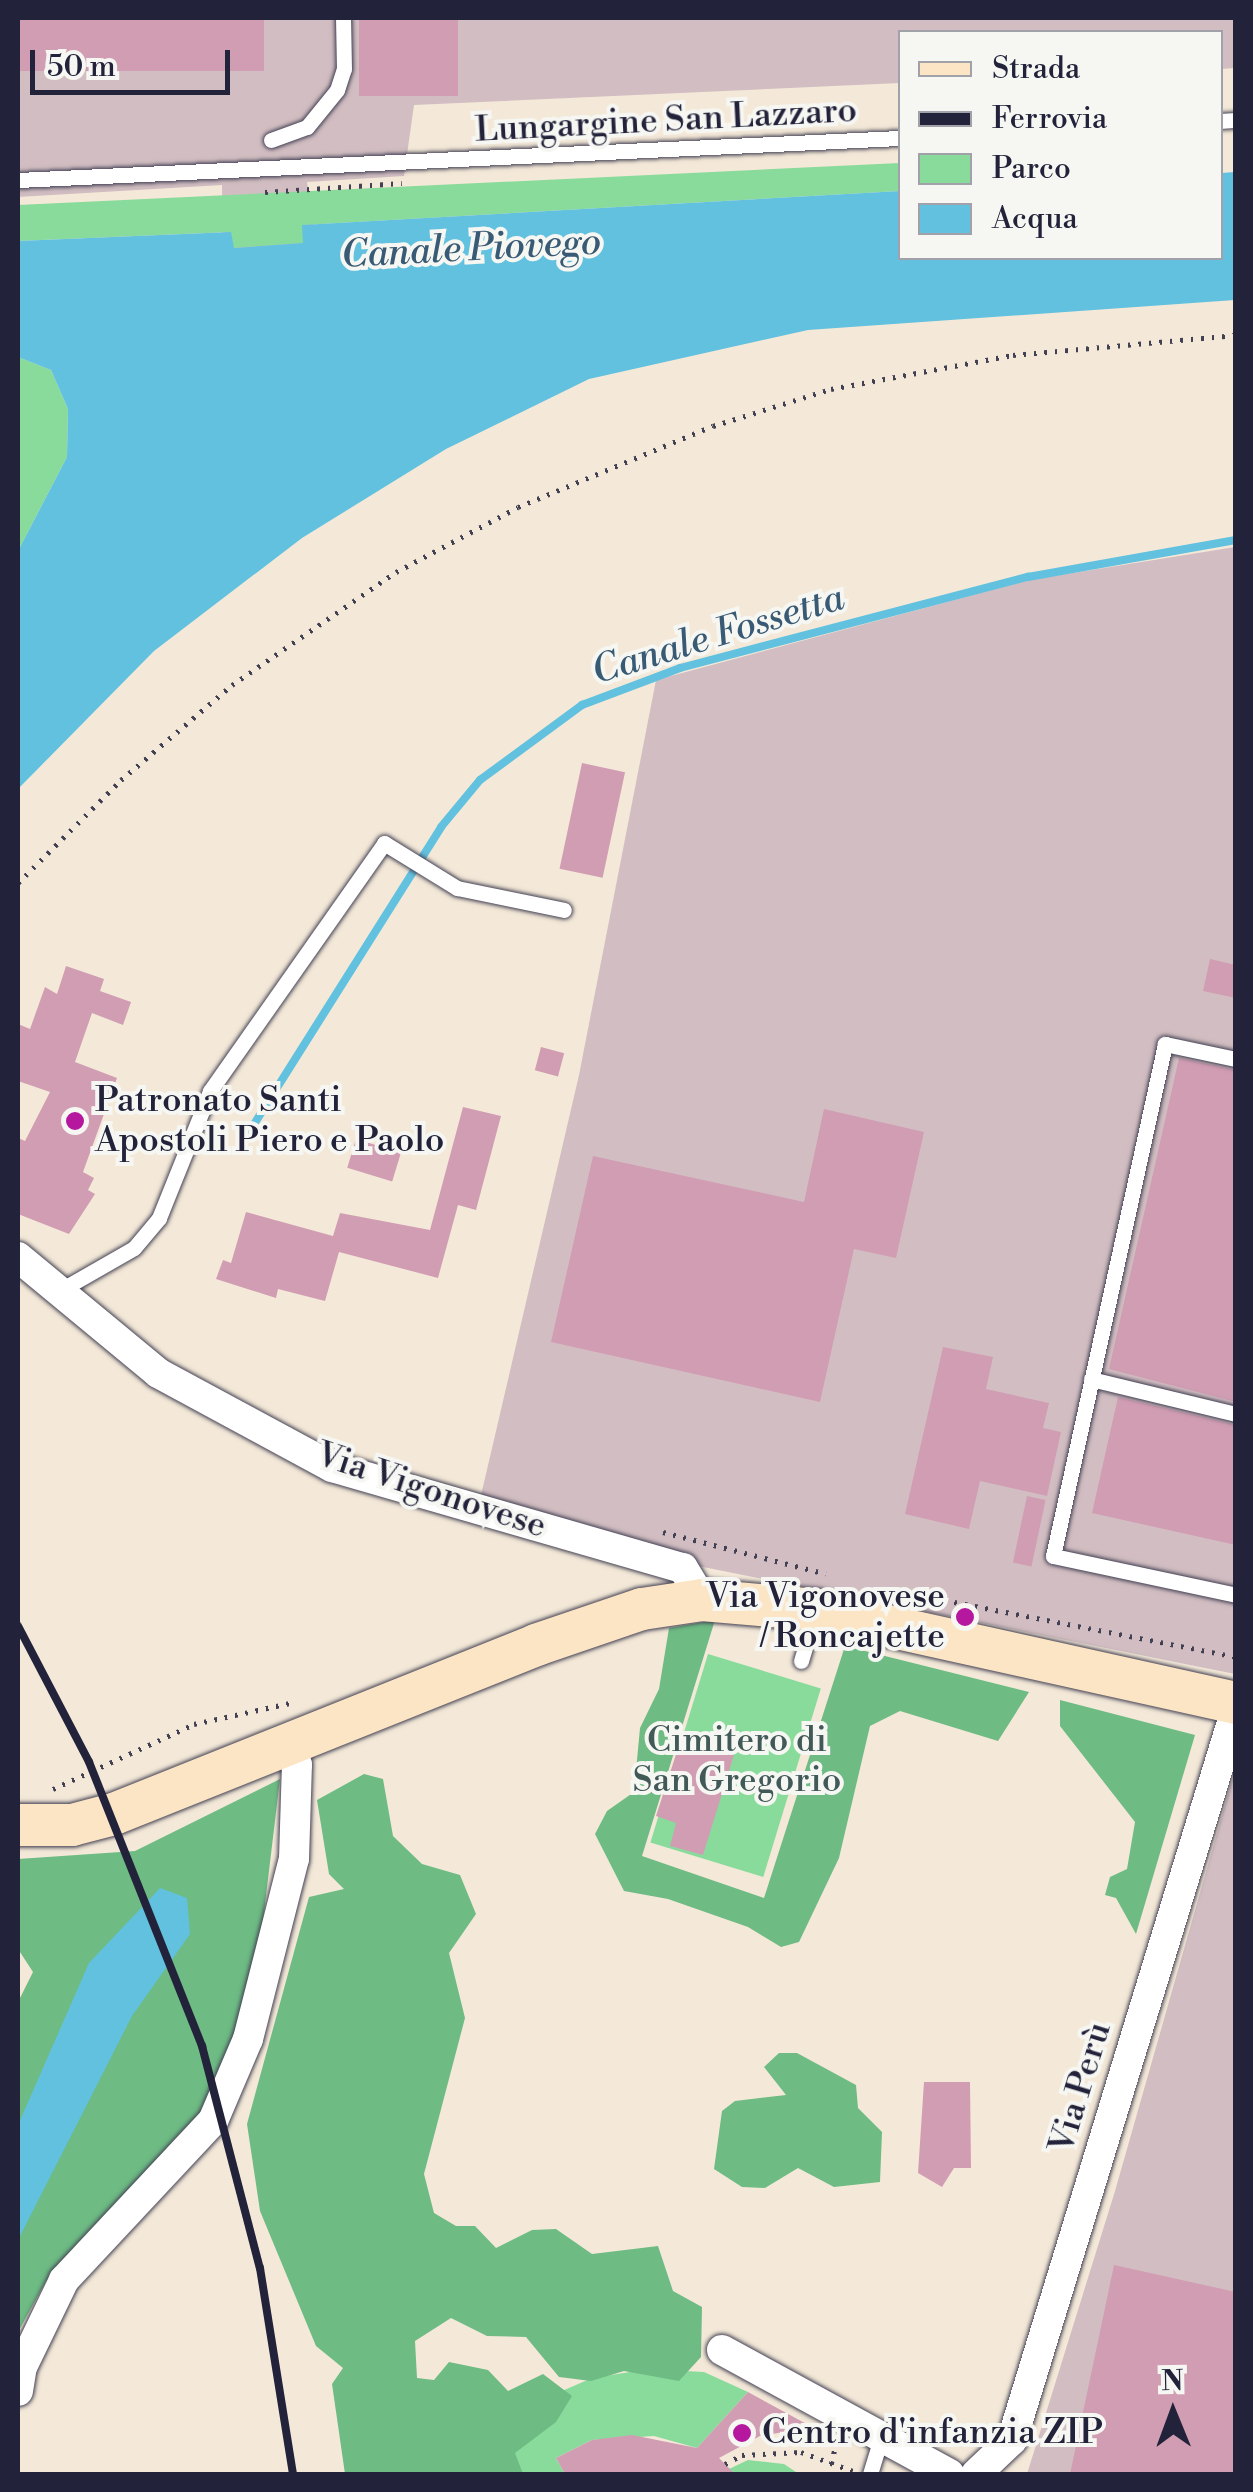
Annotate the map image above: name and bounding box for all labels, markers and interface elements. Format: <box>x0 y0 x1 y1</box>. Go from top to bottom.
scale bar <box>35 30 235 92</box>
legend <box>898 30 1223 260</box>
text: 50 m <box>47 48 116 86</box>
text: Strada <box>992 50 1080 88</box>
street label: Lungargine San Lazzaro <box>474 90 858 152</box>
text: Ferrovia <box>992 100 1107 138</box>
text: Parco <box>992 150 1071 188</box>
text: Acqua <box>992 200 1078 238</box>
water label: Canale Piovego <box>340 219 602 279</box>
water label: Canale Fossetta <box>586 575 850 695</box>
place label: Patronato Santi Apostoli Piero e Paolo <box>95 1080 444 1162</box>
marker: Patronato Santi Apostoli Piero e Paolo <box>64 1110 86 1132</box>
street label: Via Vigonovese <box>311 1434 551 1548</box>
place label: Via Vigonovese / Roncajette <box>706 1576 945 1658</box>
marker: Via Vigonovese / Roncajette <box>954 1606 976 1628</box>
park label: Cimitero di San Gregorio <box>632 1720 842 1802</box>
street label: Via Perù <box>1041 2017 1121 2159</box>
north arrow <box>1123 2362 1223 2462</box>
text: N <box>1161 2364 1184 2399</box>
place label: Centro d'infanzia ZIP <box>762 2412 1103 2454</box>
marker: Centro d'infanzia ZIP <box>731 2422 753 2444</box>

